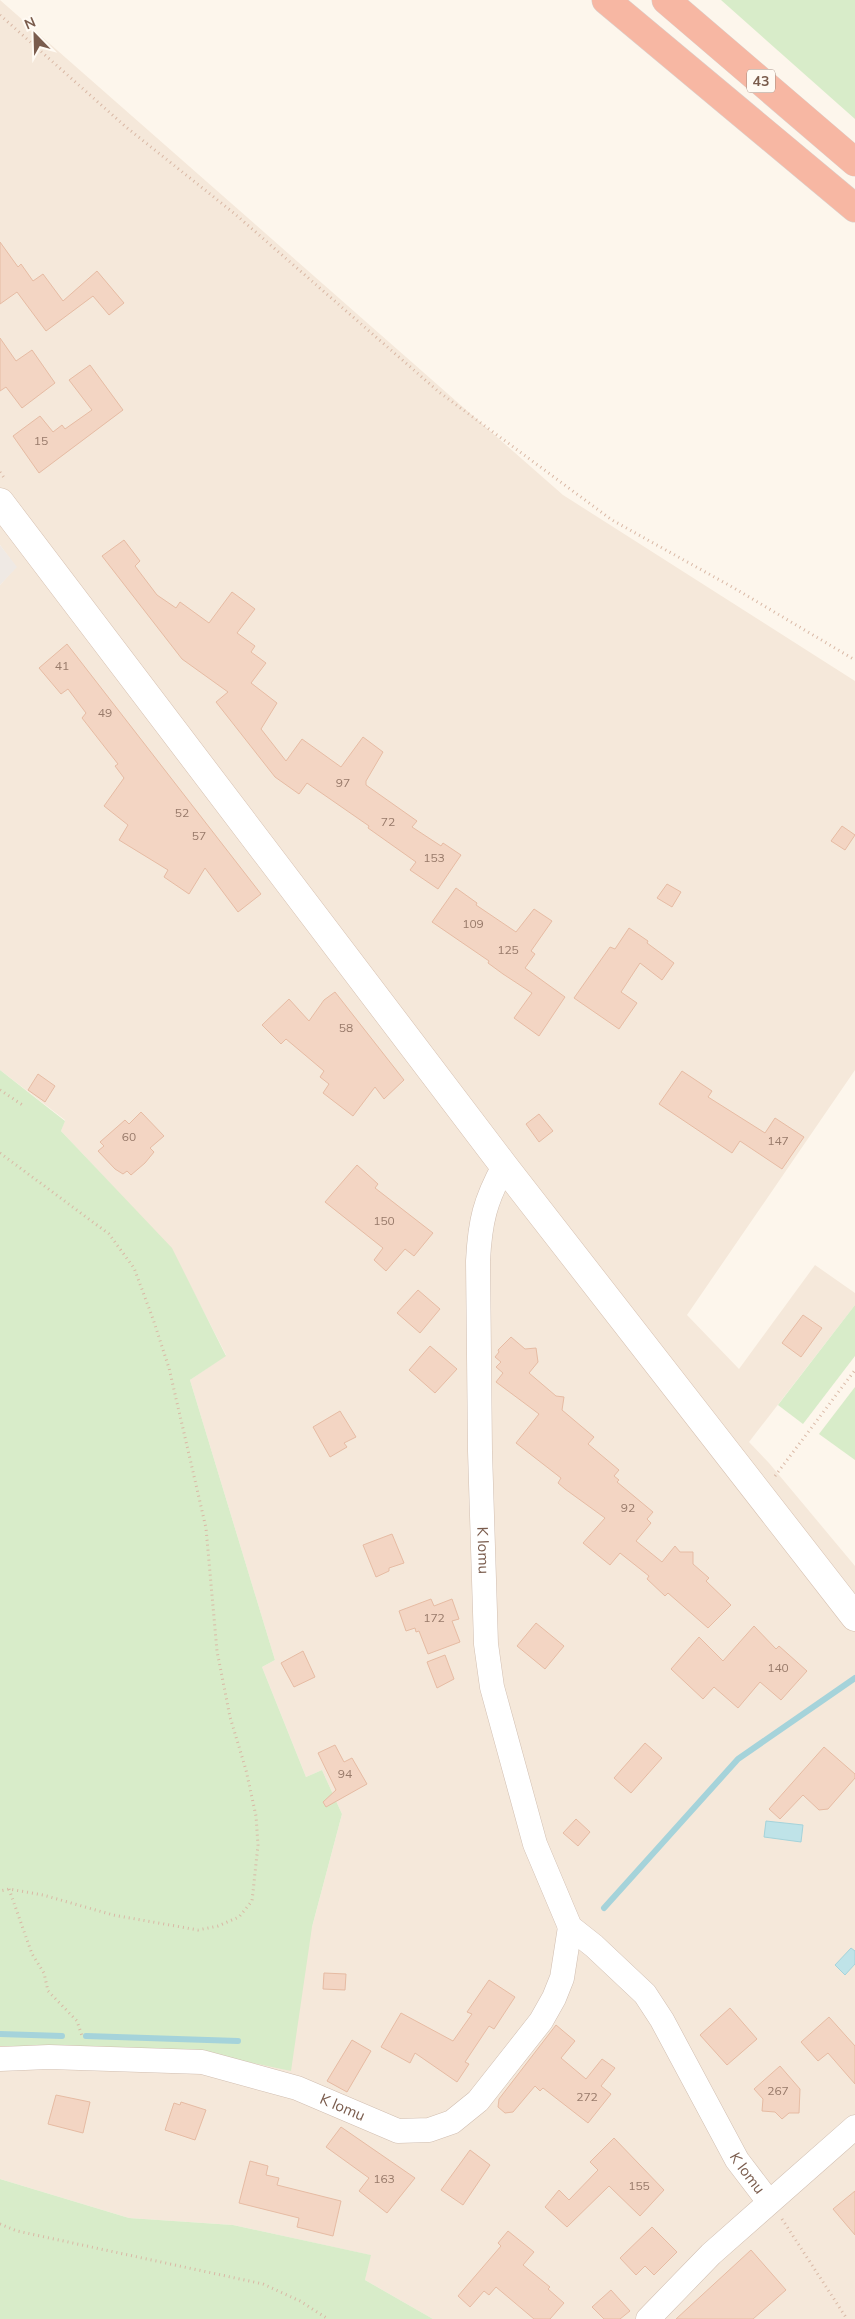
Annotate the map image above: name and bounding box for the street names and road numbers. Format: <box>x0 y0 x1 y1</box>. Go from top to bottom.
road number: 43 <box>747 70 775 92</box>
street label: K lomu <box>473 1526 494 1574</box>
street label: K lomu <box>317 2089 368 2125</box>
street label: K lomu <box>726 2149 769 2197</box>

